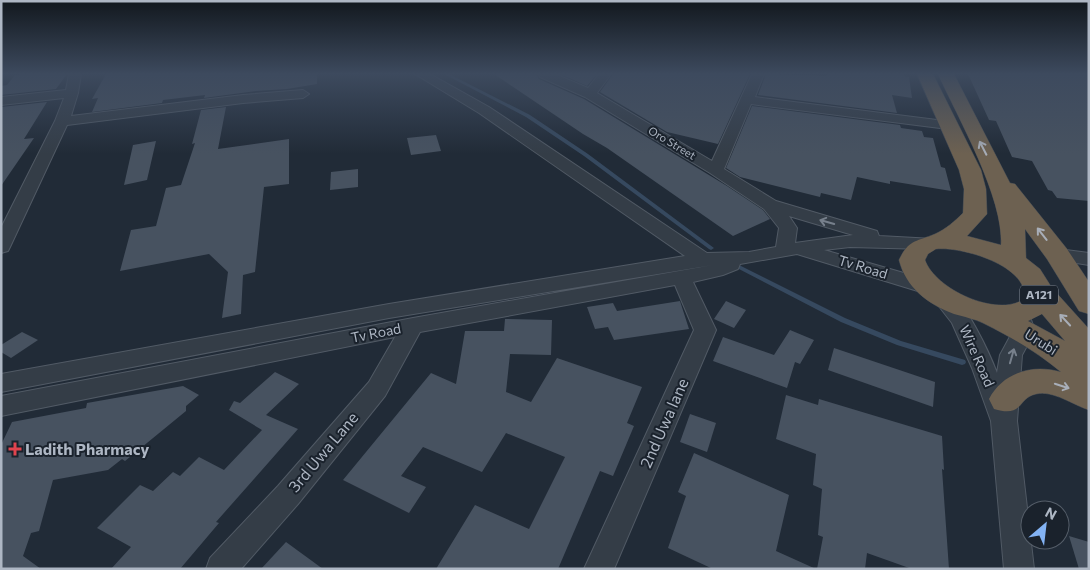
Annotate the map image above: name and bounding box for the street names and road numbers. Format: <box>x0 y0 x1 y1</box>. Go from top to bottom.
street label: Oro Street <box>646 123 699 162</box>
street label: Tv Road <box>836 251 890 282</box>
road number: A121 <box>1020 286 1058 304</box>
street label: Tv Road <box>349 319 402 346</box>
street label: Wire Road <box>956 322 999 389</box>
street label: Urubi <box>1022 325 1061 358</box>
street label: 2nd Uwa lane <box>635 375 692 471</box>
street label: 3rd Uwa Lane <box>284 408 362 495</box>

